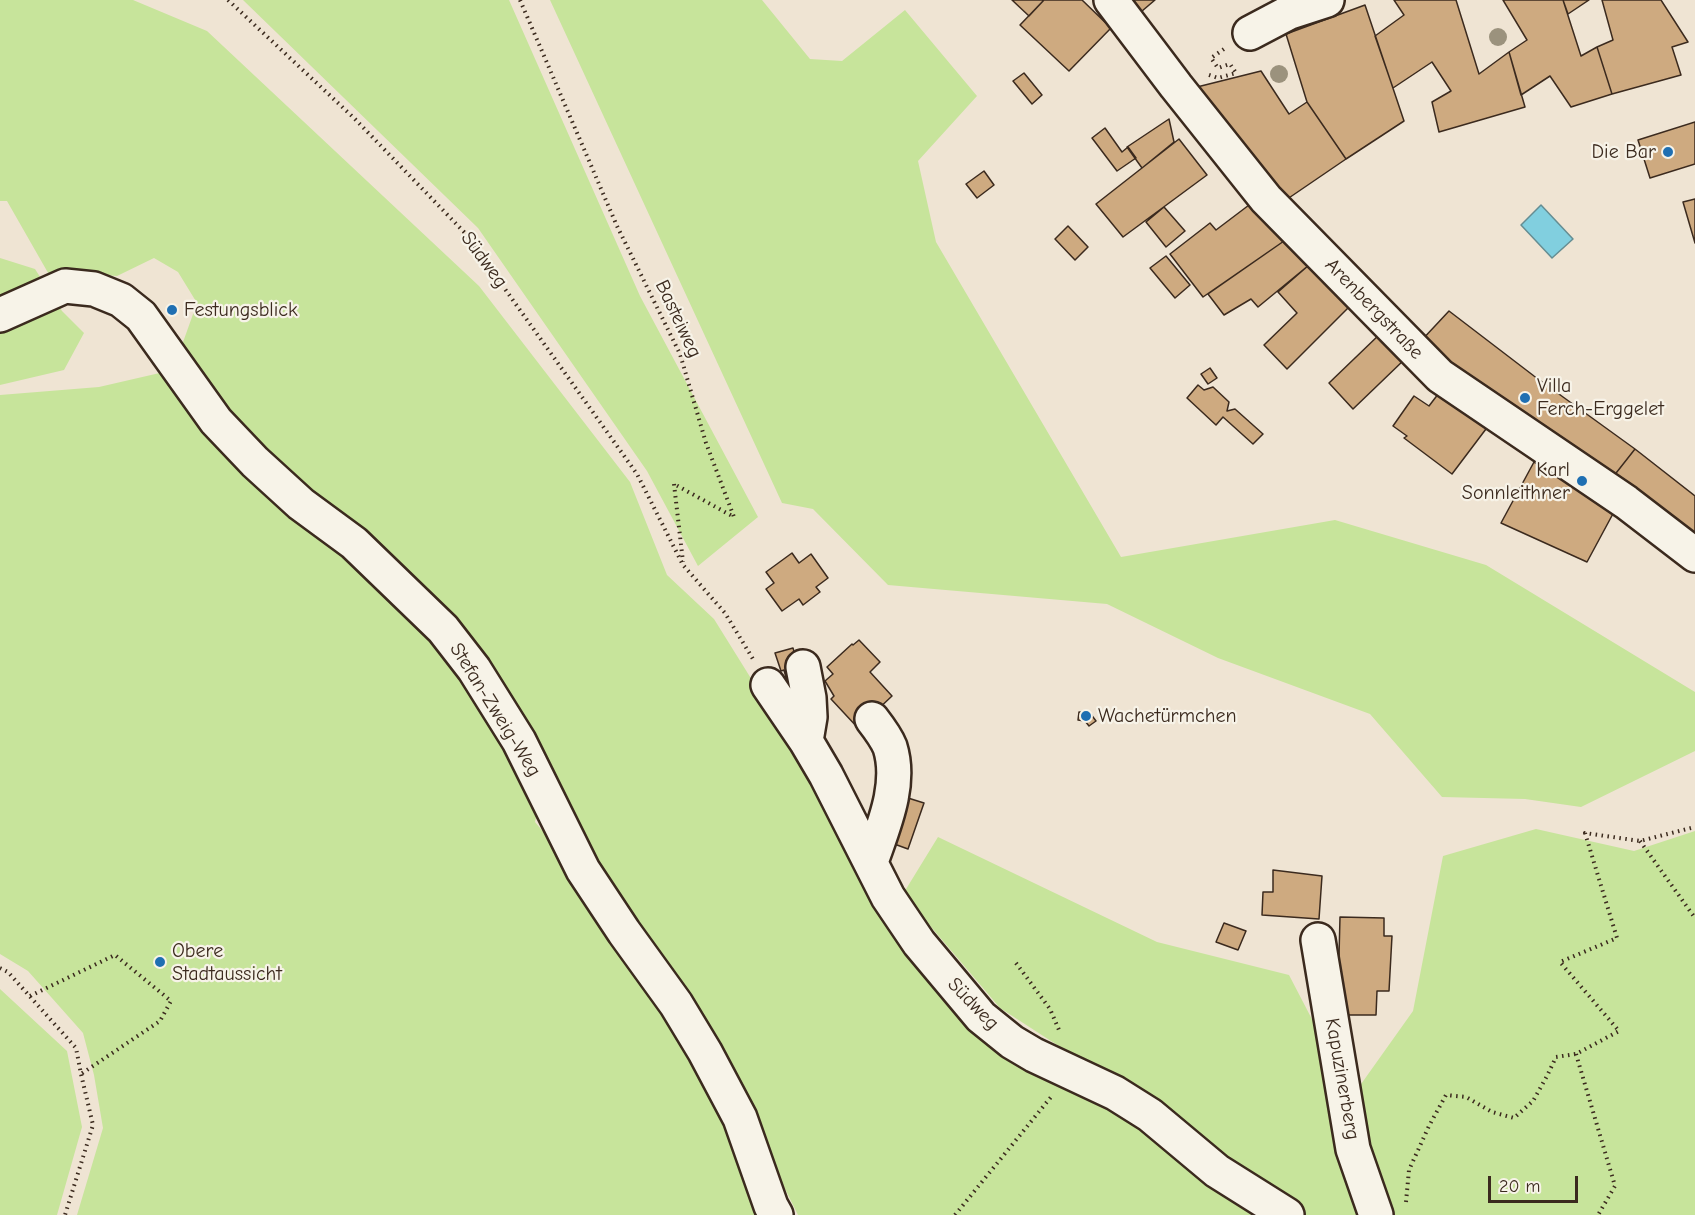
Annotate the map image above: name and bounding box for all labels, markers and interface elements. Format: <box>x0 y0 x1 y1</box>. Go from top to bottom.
place label: Die Bar <box>1592 140 1656 164</box>
marker: Die Bar <box>1661 145 1675 159</box>
street label: Südweg <box>455 227 513 293</box>
street label: Arenbergstraße <box>1320 253 1428 365</box>
street label: Basteiweg <box>650 276 706 362</box>
place label: Festungsblick <box>184 298 298 322</box>
marker: Festungsblick <box>165 303 179 317</box>
place label: Villa Ferch-Erggelet <box>1537 374 1664 421</box>
marker: Villa Ferch-Erggelet <box>1518 391 1532 405</box>
place label: Karl Sonnleithner <box>1462 458 1570 505</box>
marker: Karl Sonnleithner <box>1575 474 1589 488</box>
street label: Stefan-Zweig-Weg <box>444 639 546 781</box>
place label: Wachetürmchen <box>1098 704 1237 728</box>
marker: Wachetürmchen <box>1079 709 1093 723</box>
place label: Obere Stadtaussicht <box>172 939 282 986</box>
marker: Obere Stadtaussicht <box>153 955 167 969</box>
street label: Südweg <box>942 973 1004 1035</box>
street label: Kapuzinerberg <box>1319 1016 1365 1142</box>
scale bar <box>1491 1164 1581 1202</box>
text: 20 m <box>1499 1176 1540 1197</box>

